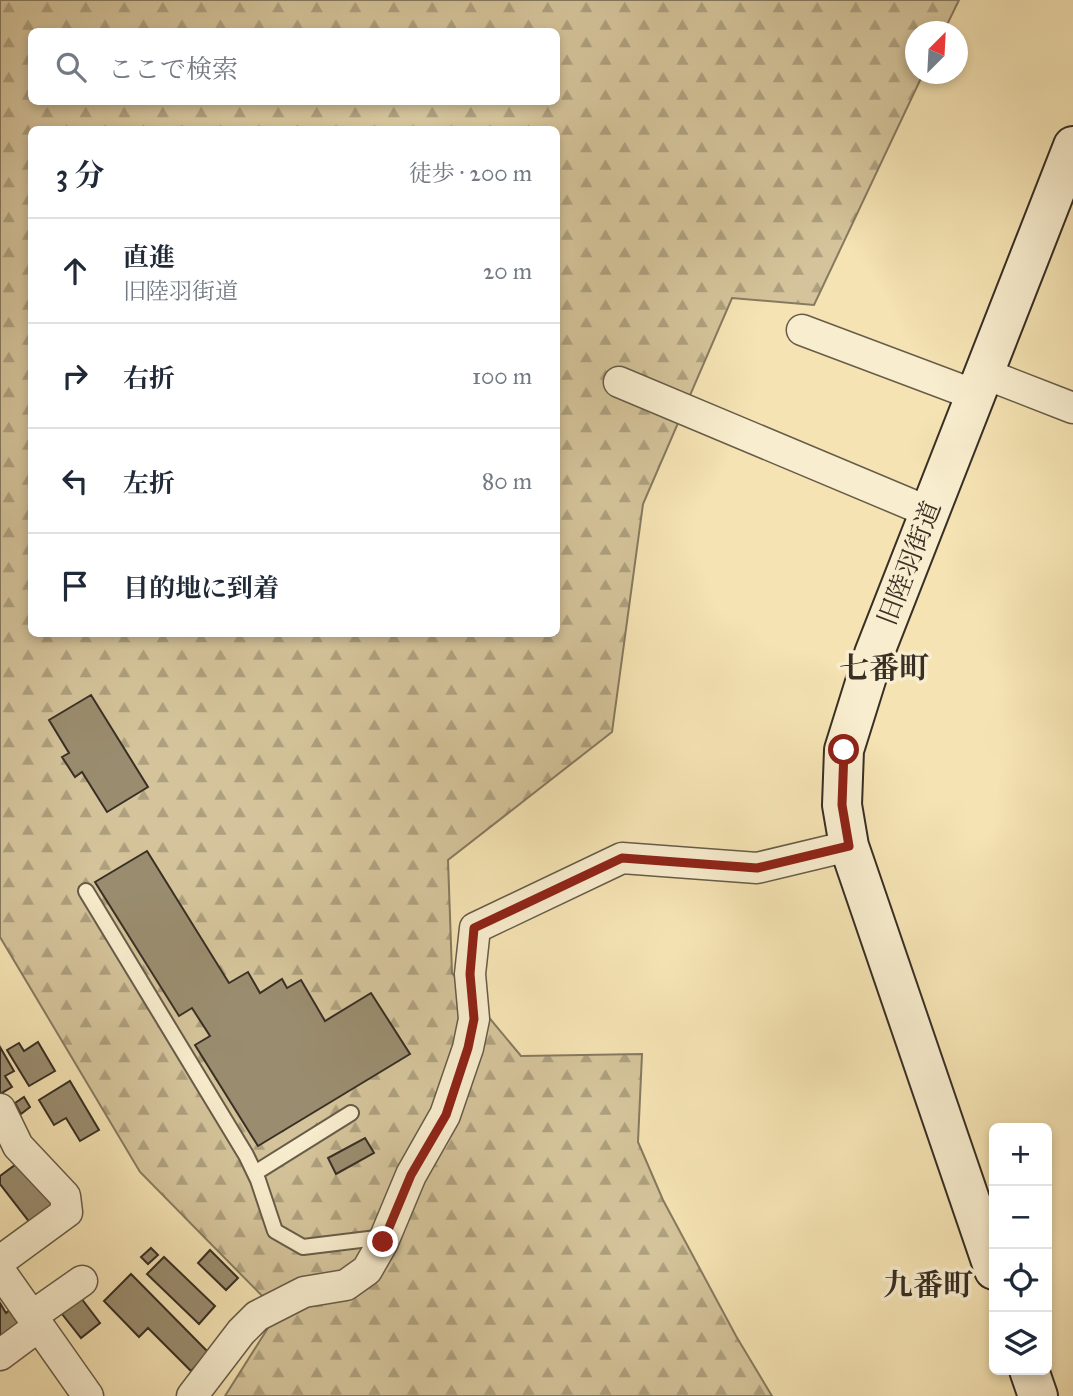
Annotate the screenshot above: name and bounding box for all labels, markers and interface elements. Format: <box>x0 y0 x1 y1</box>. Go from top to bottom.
north arrow <box>905 21 968 84</box>
search box <box>28 28 560 105</box>
icon: search <box>52 48 90 86</box>
text: ここで検索 <box>108 53 238 85</box>
text: 3 分 <box>56 157 104 193</box>
text: 徒歩 · 200 m <box>409 159 532 187</box>
text: 直進 <box>123 241 175 273</box>
icon: ahead <box>56 252 94 290</box>
text: 20 m <box>483 257 532 285</box>
text: 旧陸羽街道 <box>123 277 238 305</box>
icon: right <box>56 357 94 395</box>
text: 右折 <box>123 362 175 394</box>
text: 100 m <box>472 362 532 390</box>
icon: left <box>56 462 94 500</box>
text: 左折 <box>123 467 175 499</box>
text: 80 m <box>482 467 532 495</box>
street label: 旧陸羽街道 <box>871 497 947 629</box>
icon: arrive <box>56 567 94 605</box>
text: 目的地に到着 <box>123 572 279 604</box>
district label: 七番町 <box>839 650 929 686</box>
route start <box>828 734 859 765</box>
map controls <box>989 1123 1052 1375</box>
button: + <box>989 1123 1052 1186</box>
button: − <box>989 1186 1052 1249</box>
route end <box>367 1226 398 1257</box>
button: locate <box>989 1249 1052 1312</box>
district label: 九番町 <box>883 1267 973 1303</box>
button: layers <box>989 1312 1052 1375</box>

